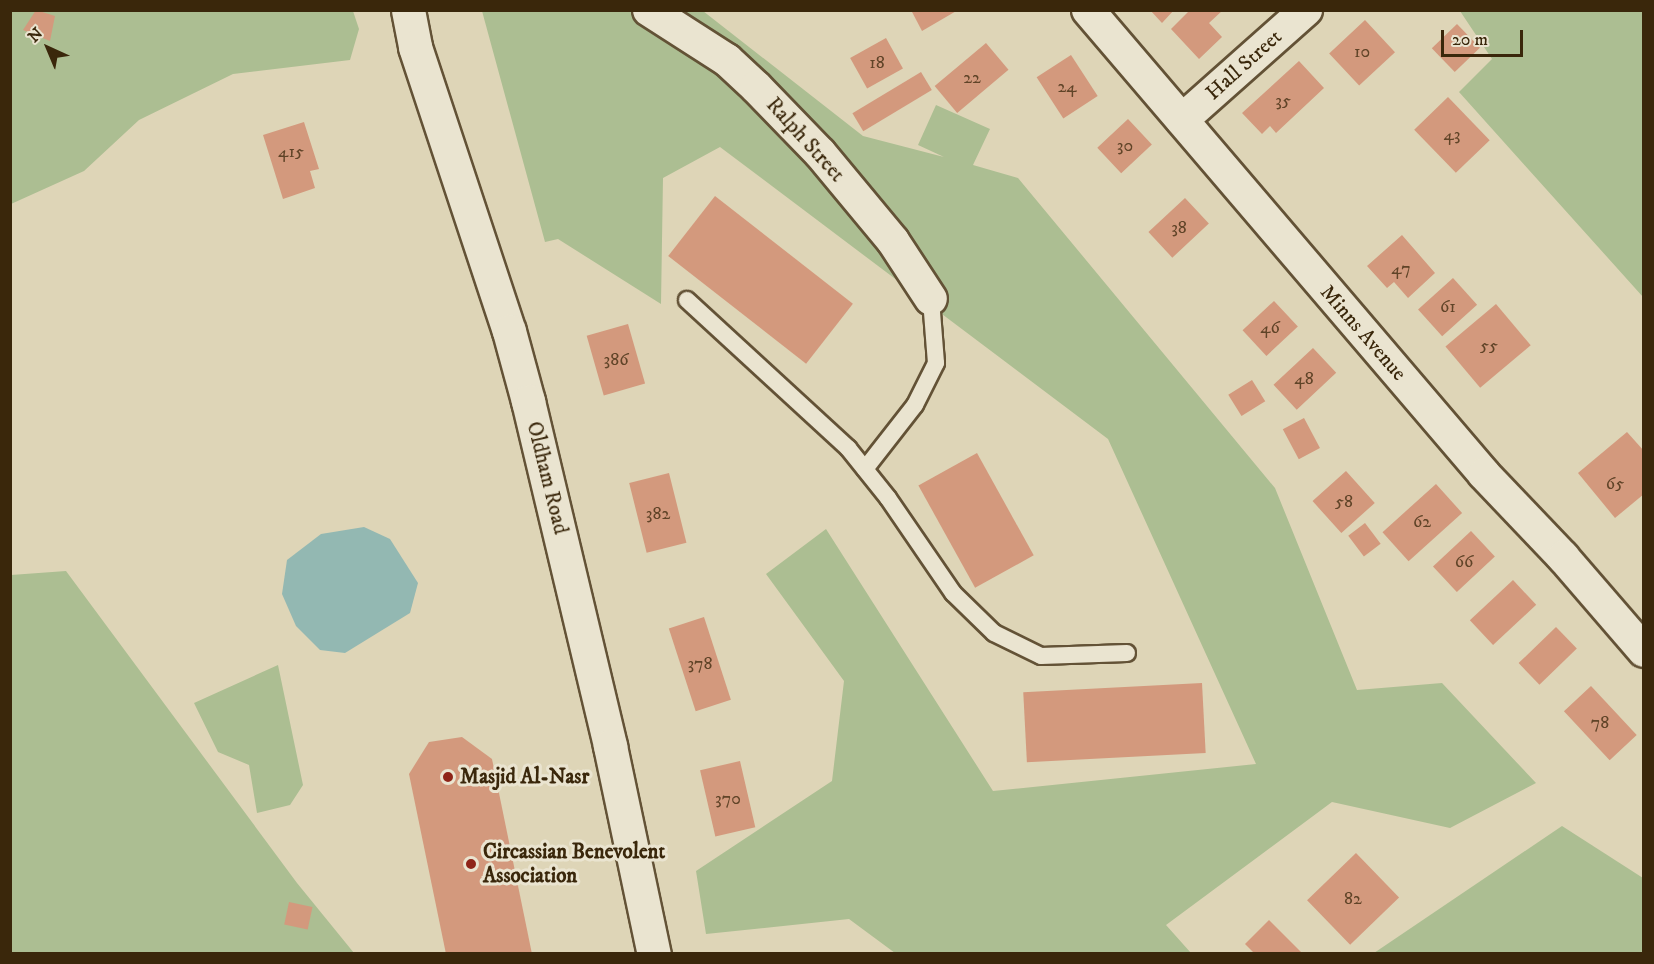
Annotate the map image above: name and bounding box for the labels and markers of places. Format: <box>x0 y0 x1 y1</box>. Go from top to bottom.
place label: Masjid Al-Nasr <box>460 764 589 790</box>
marker: Masjid Al-Nasr <box>441 770 455 784</box>
place label: Circassian Benevolent Association <box>483 839 665 889</box>
marker: Circassian Benevolent Association <box>464 857 478 871</box>

